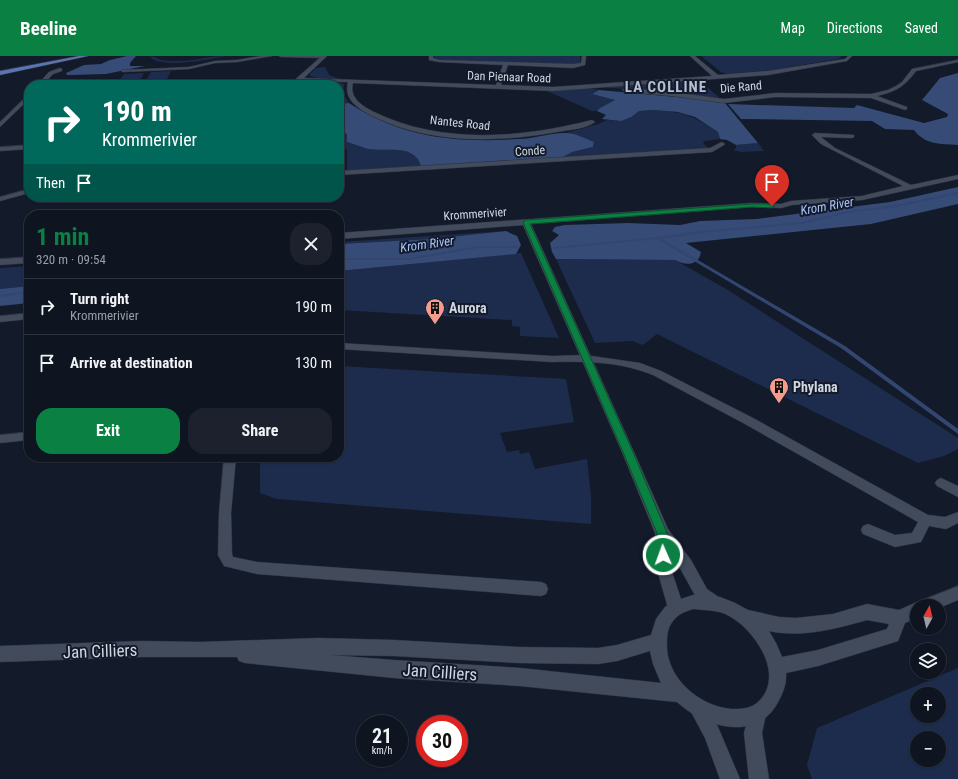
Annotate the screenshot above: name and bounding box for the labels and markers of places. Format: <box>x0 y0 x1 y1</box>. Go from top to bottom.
pin <box>755 165 789 206</box>
building icon: Aurora <box>424 297 446 325</box>
place label: Aurora <box>449 300 487 316</box>
building icon: Phylana <box>768 376 790 404</box>
place label: Phylana <box>793 379 838 395</box>

